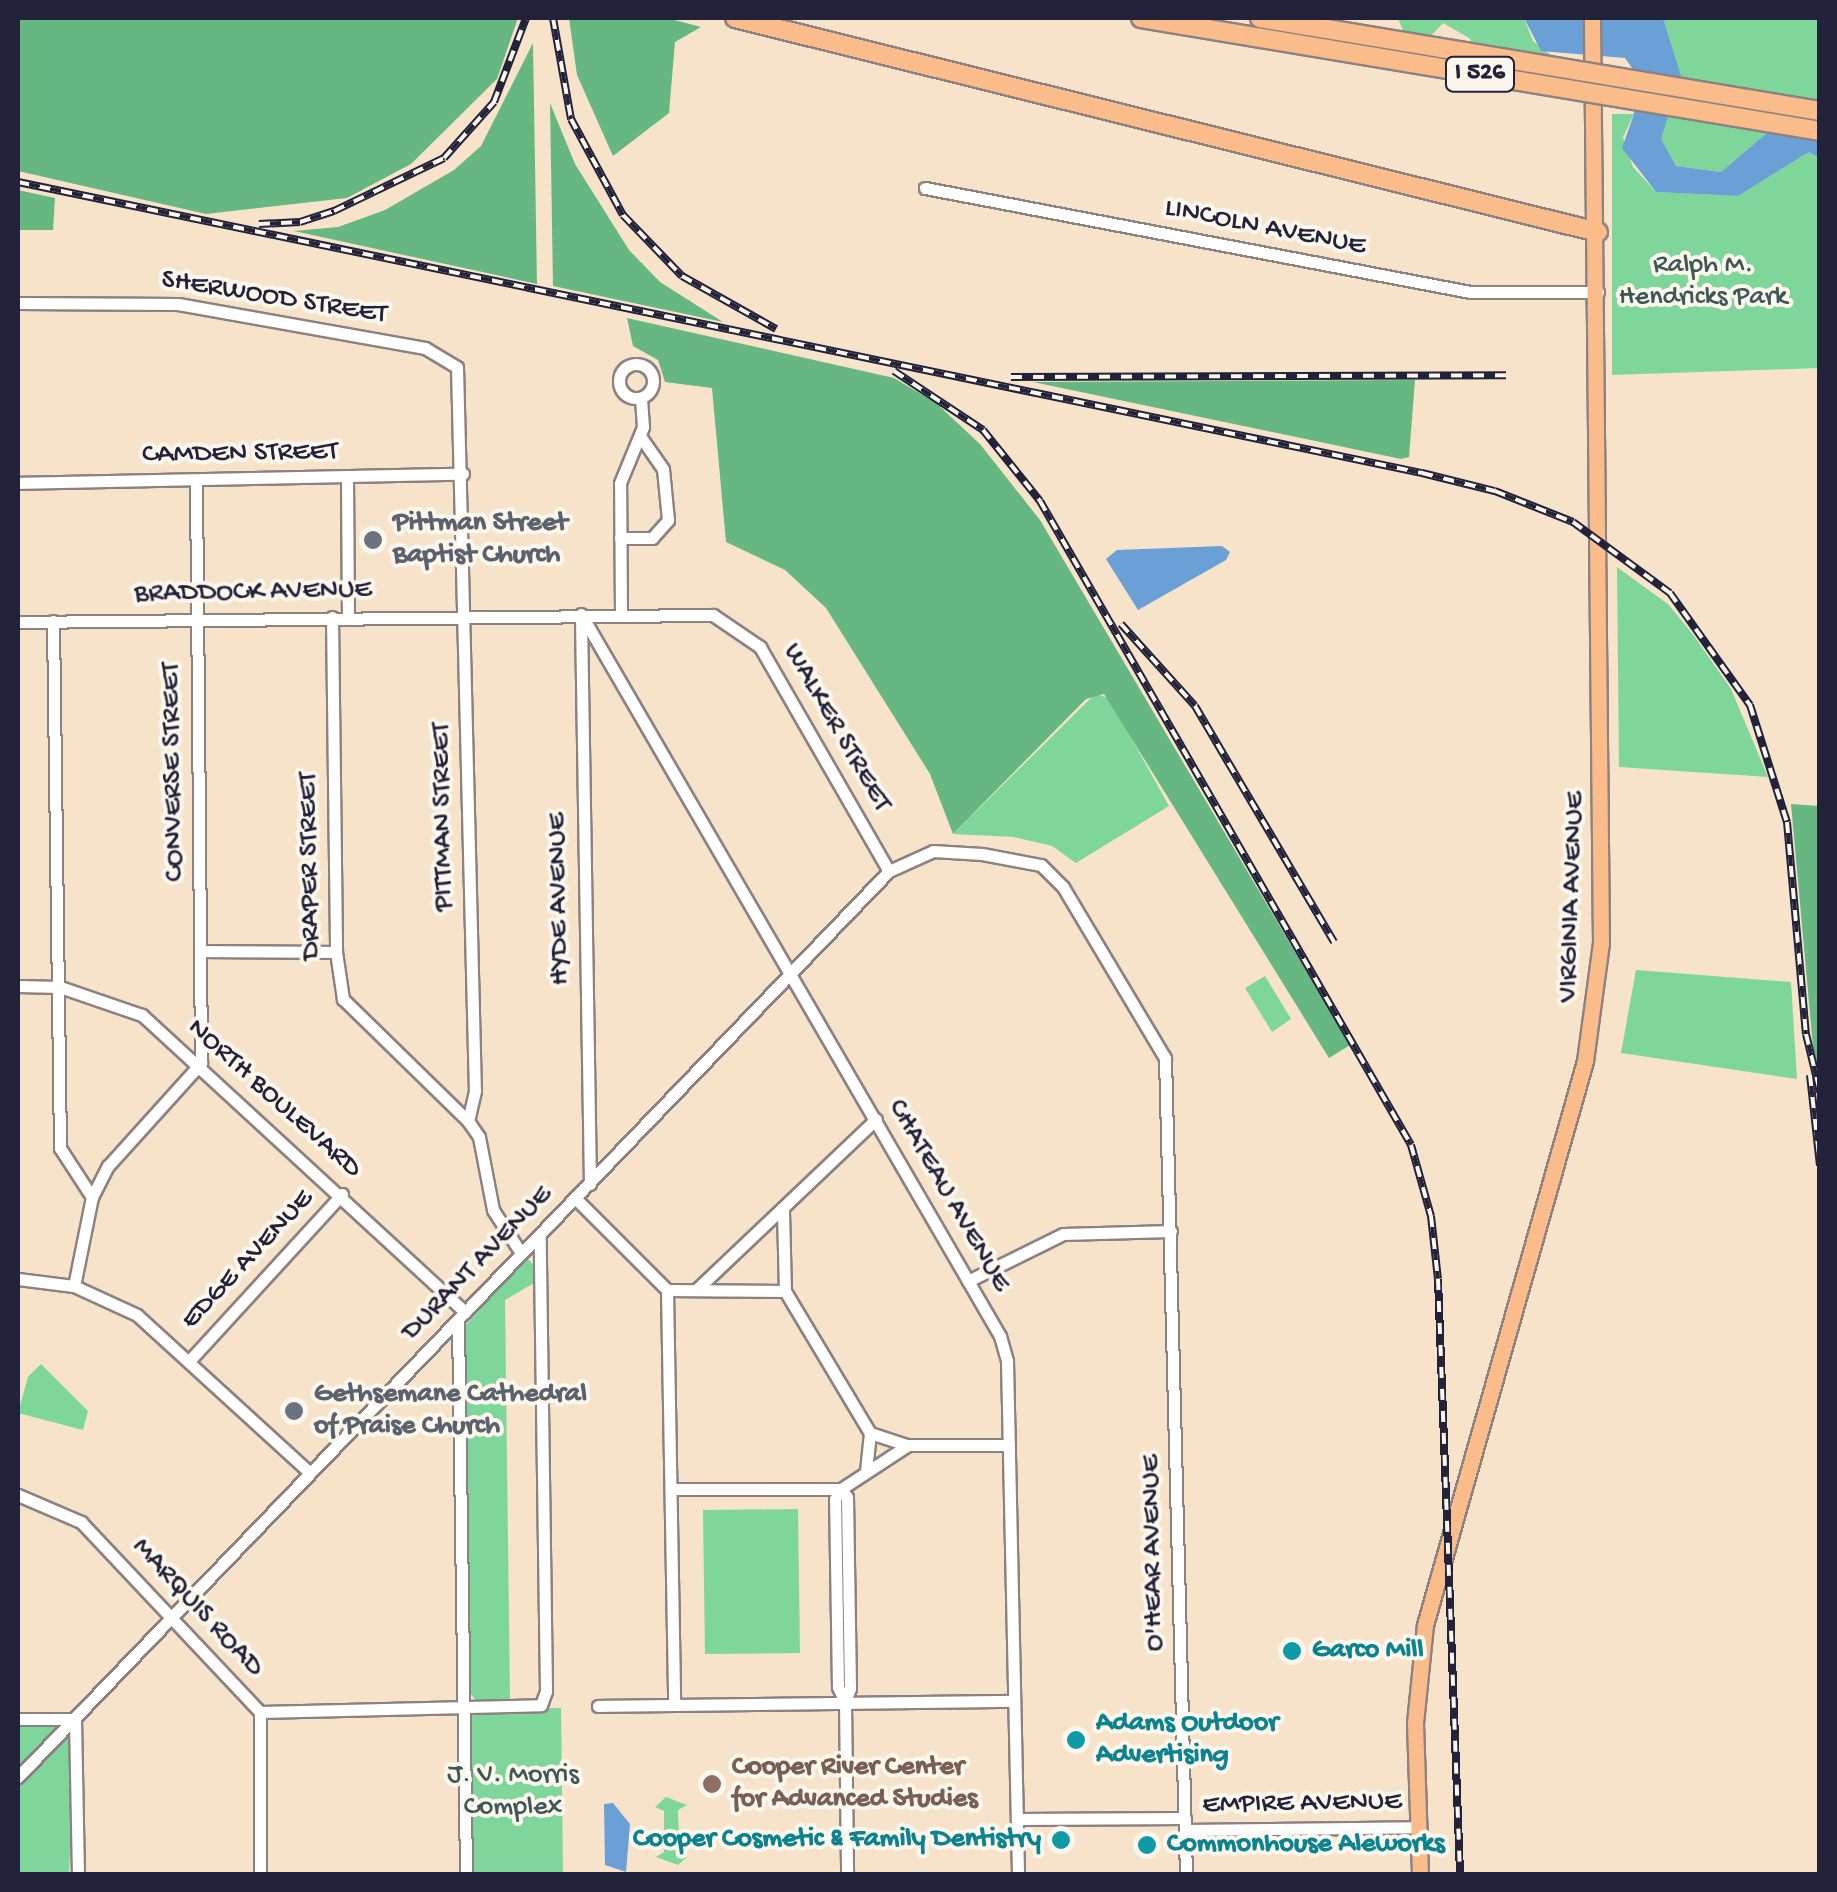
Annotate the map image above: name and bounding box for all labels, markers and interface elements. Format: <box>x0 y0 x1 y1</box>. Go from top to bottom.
road number: I 526 <box>1445 54 1515 94</box>
street label: LINCOLN AVENUE <box>1162 192 1368 264</box>
park label: Ralph M. Hendricks Park <box>1619 249 1787 315</box>
street label: SHERWOOD STREET <box>159 264 389 332</box>
street label: CAMDEN STREET <box>142 435 338 473</box>
place label: Pittman Street Baptist Church <box>393 507 567 573</box>
marker: Pittman Street Baptist Church <box>362 529 384 551</box>
street label: BRADDOCK AVENUE <box>134 574 372 612</box>
street label: WALKER STREET <box>774 638 898 818</box>
street label: CONVERSE STREET <box>155 662 193 882</box>
street label: PITTMAN STREET <box>426 722 462 912</box>
street label: DRAPER STREET <box>293 772 329 960</box>
street label: VIRGINIA AVENUE <box>1553 791 1593 1003</box>
street label: HYDE AVENUE <box>542 812 578 986</box>
street label: NORTH BOULEVARD <box>180 1012 368 1186</box>
street label: CHATEAU AVENUE <box>879 1094 1017 1298</box>
street label: DURANT AVENUE <box>396 1179 560 1349</box>
street label: EDGE AVENUE <box>175 1183 321 1337</box>
place label: Gethsemane Cathedral of Praise Church <box>314 1378 587 1444</box>
marker: Gethsemane Cathedral of Praise Church <box>283 1400 305 1422</box>
street label: O'HEAR AVENUE <box>1135 1454 1173 1652</box>
street label: MARQUIS ROAD <box>124 1531 270 1685</box>
place label: Garco Mill <box>1312 1634 1424 1668</box>
marker: Garco Mill <box>1281 1640 1303 1662</box>
place label: Adams Outdoor Advertising <box>1096 1707 1278 1773</box>
marker: Adams Outdoor Advertising <box>1065 1729 1087 1751</box>
place label: Cooper River Center for Advanced Studies <box>732 1751 978 1817</box>
park label: J. V. Morris Complex <box>447 1759 579 1825</box>
marker: Cooper River Center for Advanced Studies <box>701 1773 723 1795</box>
street label: EMPIRE AVENUE <box>1202 1785 1402 1823</box>
place label: Cooper Cosmetic & Family Dentistry <box>633 1823 1041 1857</box>
place label: Commonhouse Aleworks <box>1167 1828 1444 1862</box>
marker: Cooper Cosmetic & Family Dentistry <box>1050 1829 1072 1851</box>
marker: Commonhouse Aleworks <box>1136 1834 1158 1856</box>

